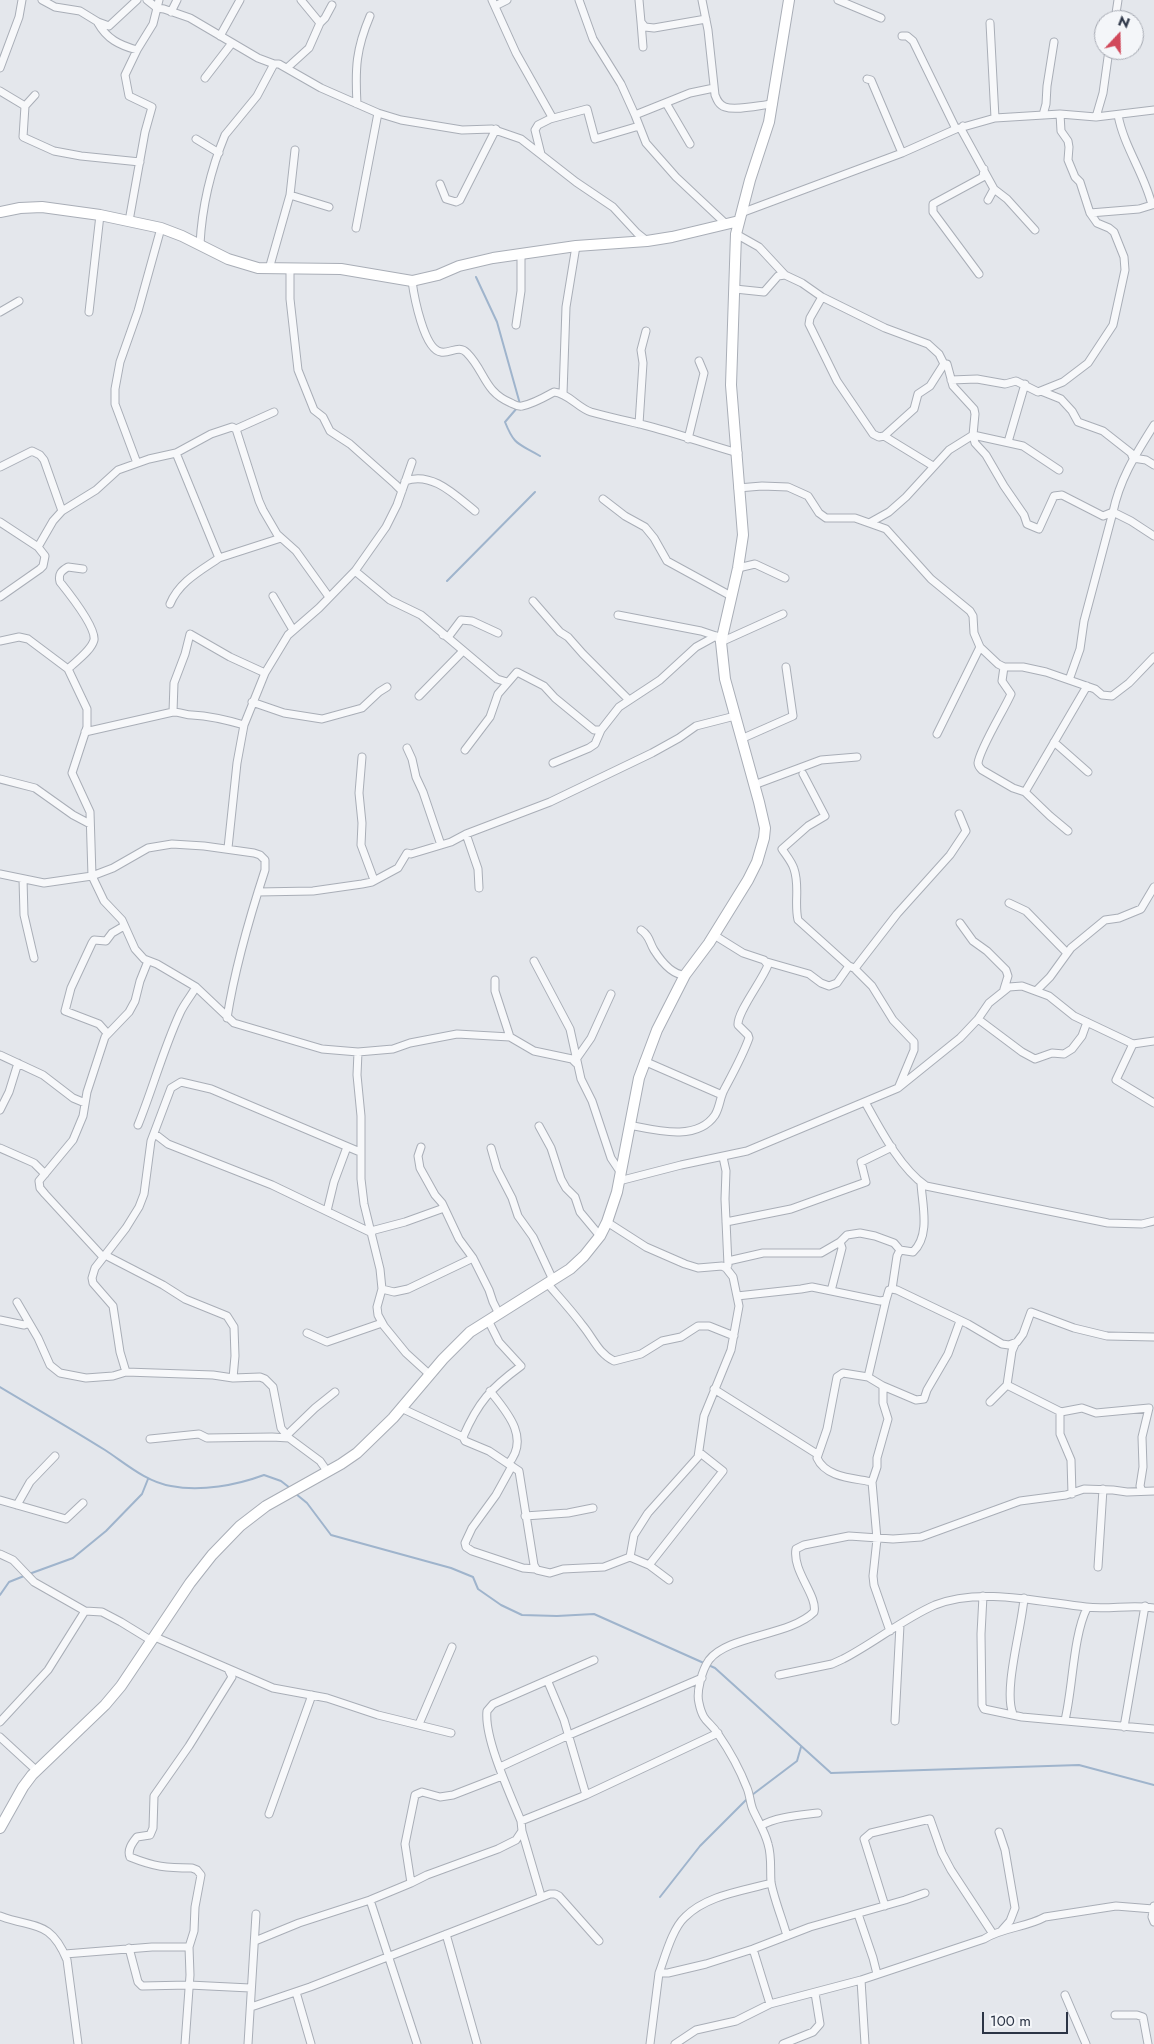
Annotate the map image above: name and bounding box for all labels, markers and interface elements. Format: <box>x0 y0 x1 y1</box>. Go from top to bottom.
north arrow <box>1094 10 1144 60</box>
text: N <box>1115 11 1133 33</box>
scale bar <box>984 2002 1070 2034</box>
text: 100 m <box>990 2010 1031 2032</box>

